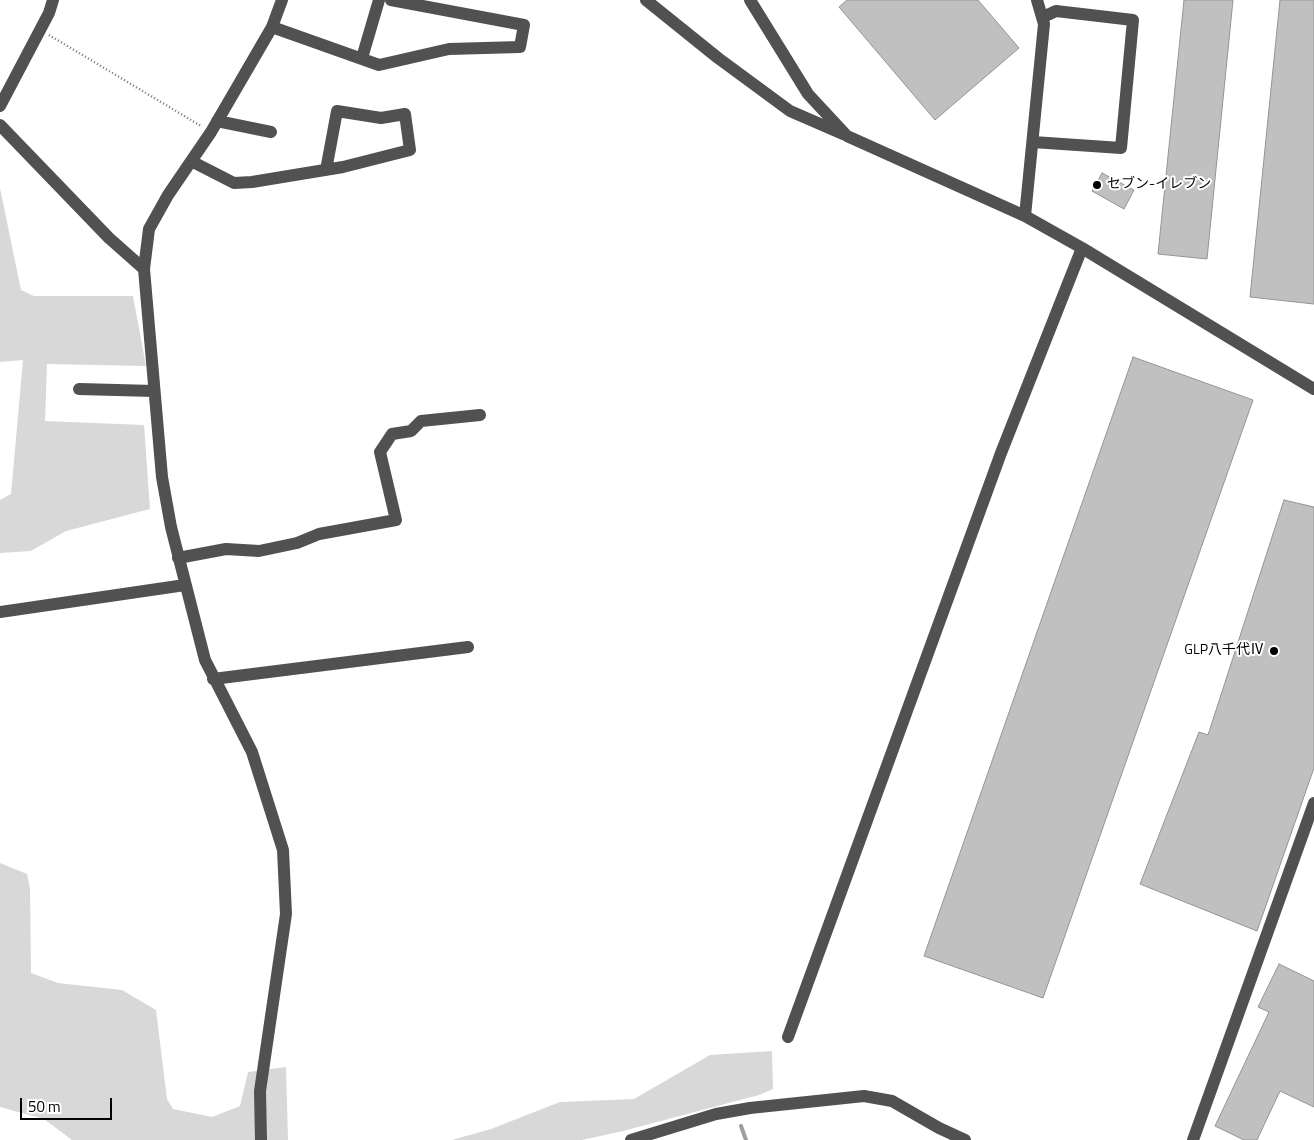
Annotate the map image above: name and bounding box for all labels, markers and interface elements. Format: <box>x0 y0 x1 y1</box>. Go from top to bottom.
place label: セブン-イレブン <box>1107 177 1211 193</box>
marker: セブン-イレブン <box>1091 179 1103 191</box>
place label: GLP八千代Ⅳ <box>1184 643 1264 659</box>
marker: GLP八千代Ⅳ <box>1268 645 1280 657</box>
scale bar <box>22 1088 115 1120</box>
text: 50 m <box>28 1095 61 1118</box>

